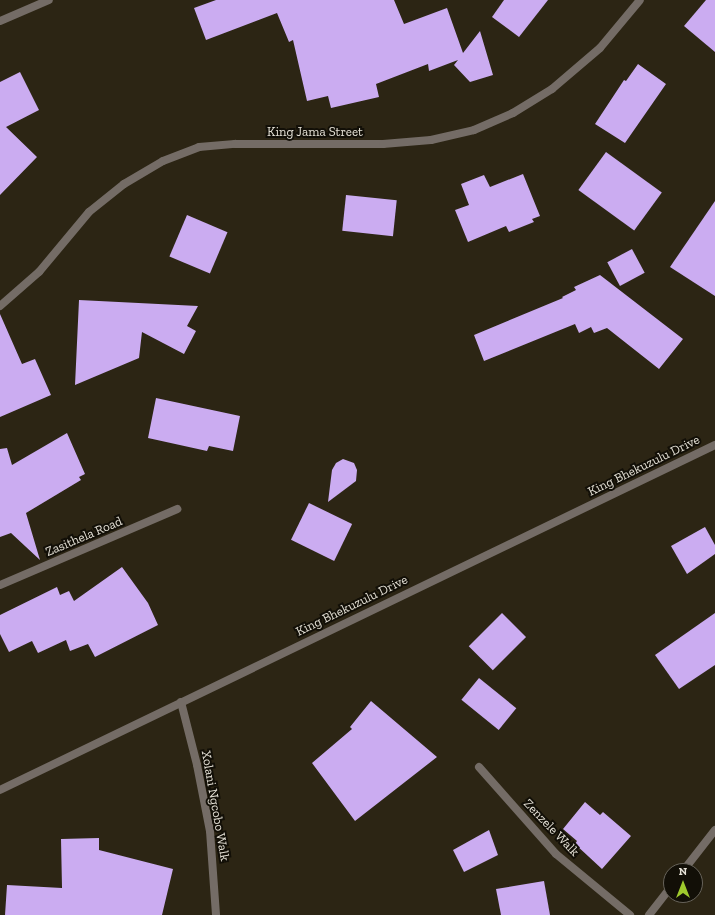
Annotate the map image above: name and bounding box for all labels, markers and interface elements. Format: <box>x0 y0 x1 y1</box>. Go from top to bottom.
street label: King Jama Street <box>267 124 363 140</box>
street label: King Bhekuzulu Drive <box>586 432 702 500</box>
street label: Zasithela Road <box>43 514 125 560</box>
street label: King Bhekuzulu Drive <box>294 572 410 640</box>
street label: Xolani Ngcobo Walk <box>198 749 232 863</box>
street label: Zenzele Walk <box>520 796 582 860</box>
north arrow <box>663 863 703 903</box>
text: N <box>679 865 687 878</box>

